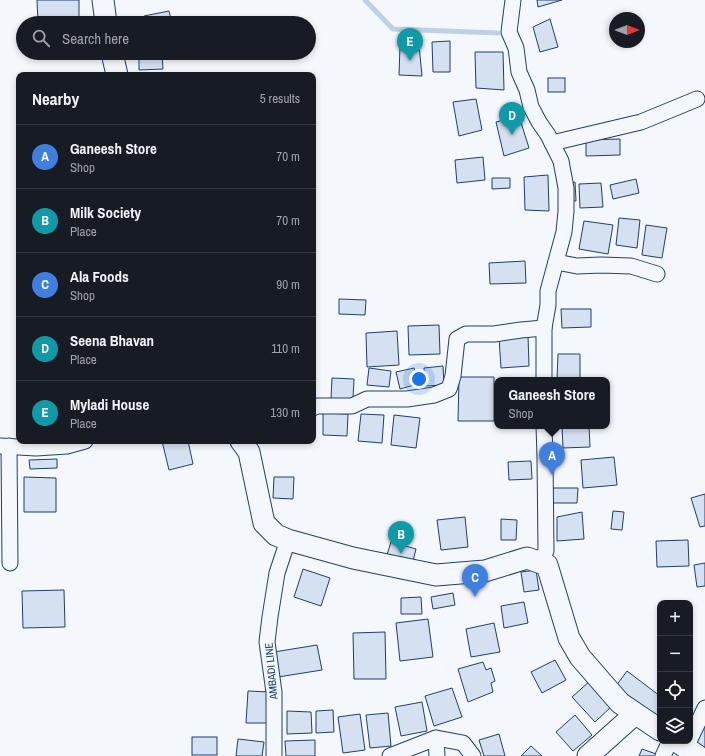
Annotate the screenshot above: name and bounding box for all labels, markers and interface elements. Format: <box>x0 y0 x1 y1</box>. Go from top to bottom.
north arrow <box>609 12 645 48</box>
search box <box>16 16 316 60</box>
icon: search <box>30 27 52 49</box>
text: Search here <box>62 28 129 49</box>
pin: E <box>397 28 423 61</box>
text: Nearby <box>32 87 79 110</box>
text: 5 results <box>260 90 300 107</box>
pin: D <box>499 102 525 135</box>
text: Ganeesh Store <box>70 138 157 159</box>
text: A <box>41 148 49 165</box>
text: 70 m <box>276 148 300 165</box>
text: Shop <box>70 159 95 176</box>
text: Milk Society <box>70 202 141 223</box>
text: B <box>41 212 49 229</box>
text: 70 m <box>276 212 300 229</box>
text: Place <box>70 223 97 240</box>
text: Ala Foods <box>70 266 129 287</box>
text: C <box>41 276 49 293</box>
text: 90 m <box>276 276 300 293</box>
text: Shop <box>70 287 95 304</box>
text: Seena Bhavan <box>70 330 154 351</box>
text: D <box>41 340 49 357</box>
text: 110 m <box>271 340 300 357</box>
text: Place <box>70 351 97 368</box>
your location <box>409 369 429 389</box>
popup <box>494 377 610 429</box>
text: Ganeesh Store <box>509 384 595 405</box>
text: Myladi House <box>70 394 149 415</box>
text: E <box>41 404 49 421</box>
text: 130 m <box>270 404 300 421</box>
text: Shop <box>509 405 533 422</box>
text: Place <box>70 415 97 432</box>
pin: A <box>539 442 565 475</box>
pin: B <box>388 521 414 554</box>
pin: C <box>462 564 488 597</box>
map controls <box>657 600 693 744</box>
button: + <box>657 600 693 636</box>
button: − <box>657 636 693 672</box>
street label: AMBADI LINE <box>262 642 281 701</box>
button: locate <box>657 672 693 708</box>
button: layers <box>657 708 693 744</box>

